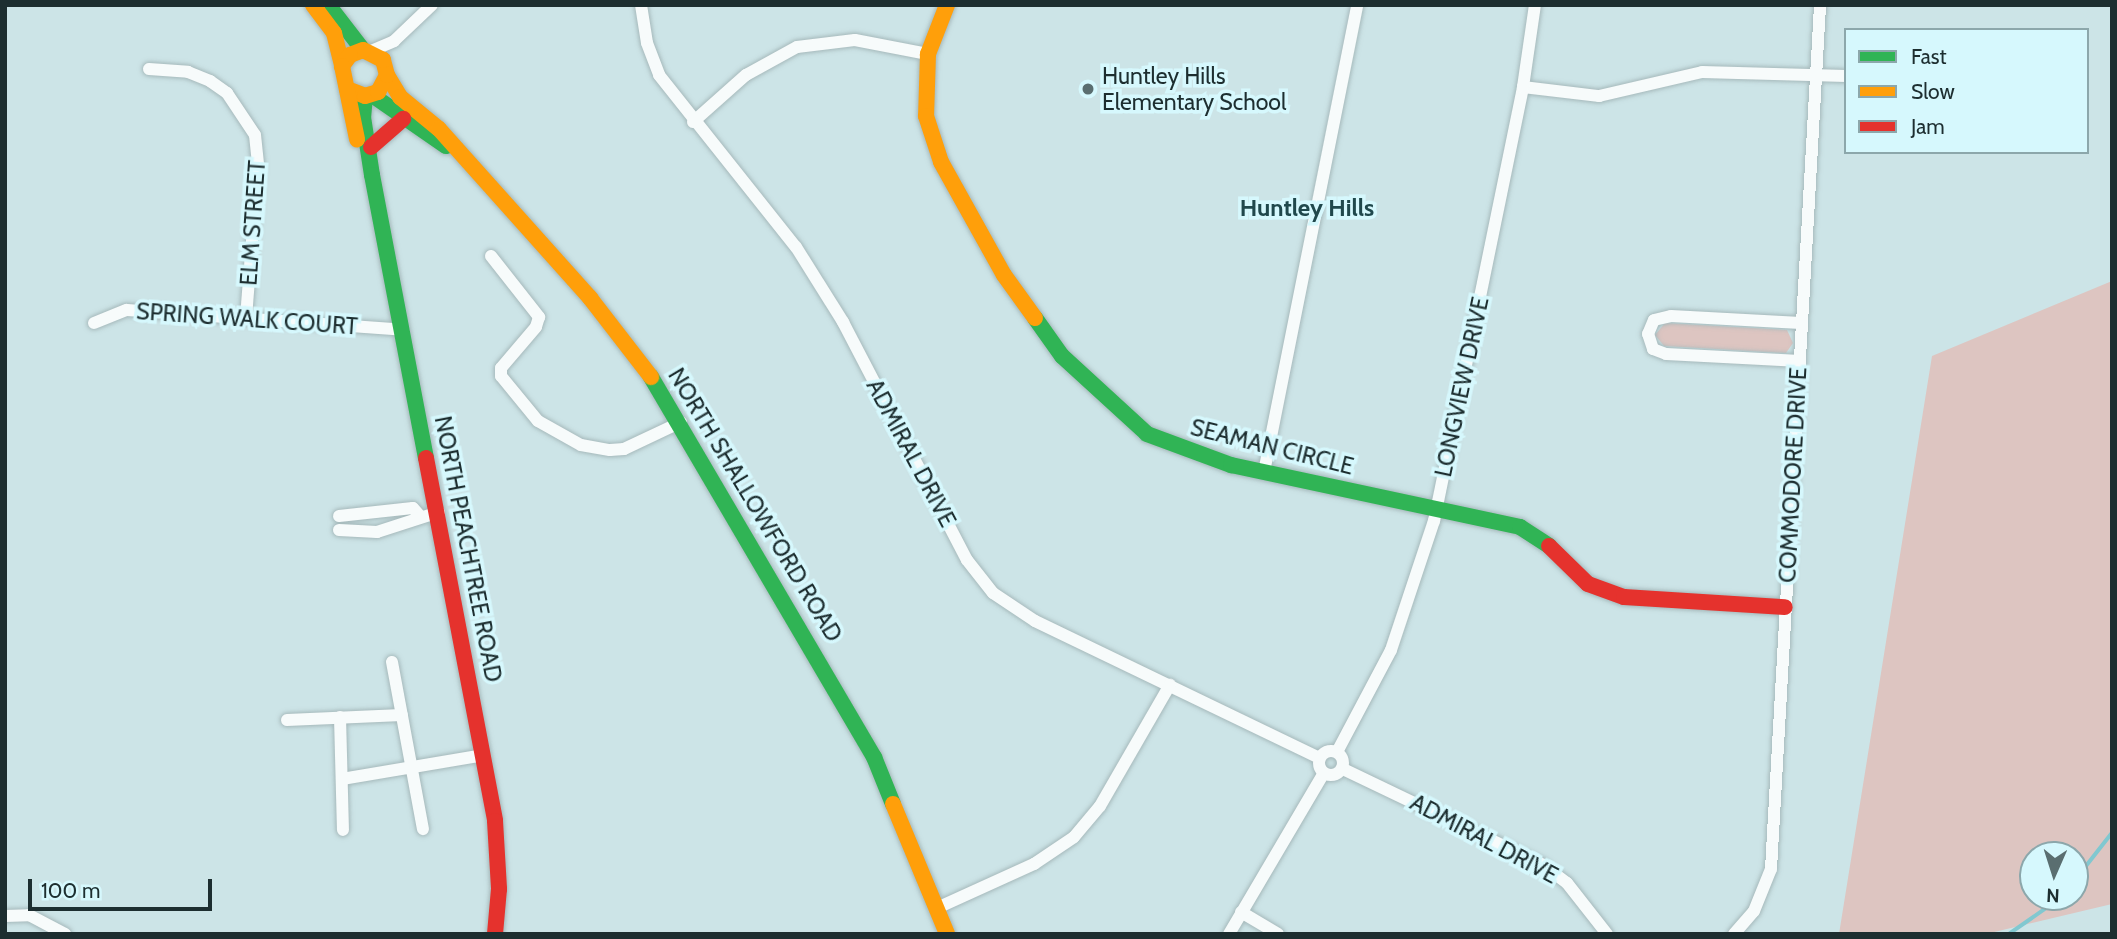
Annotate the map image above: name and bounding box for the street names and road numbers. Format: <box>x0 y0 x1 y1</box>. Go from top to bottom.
street label: ELM STREET <box>235 159 271 287</box>
street label: LONGVIEW DRIVE <box>1429 295 1495 479</box>
street label: SPRING WALK COURT <box>135 297 359 341</box>
street label: NORTH SHALLOWFORD ROAD <box>662 363 848 647</box>
street label: COMMODORE DRIVE <box>1774 367 1812 583</box>
street label: ADMIRAL DRIVE <box>861 374 961 532</box>
street label: SEAMAN CIRCLE <box>1188 413 1356 481</box>
street label: NORTH PEACHTREE ROAD <box>429 414 507 684</box>
street label: ADMIRAL DRIVE <box>1405 789 1563 889</box>

